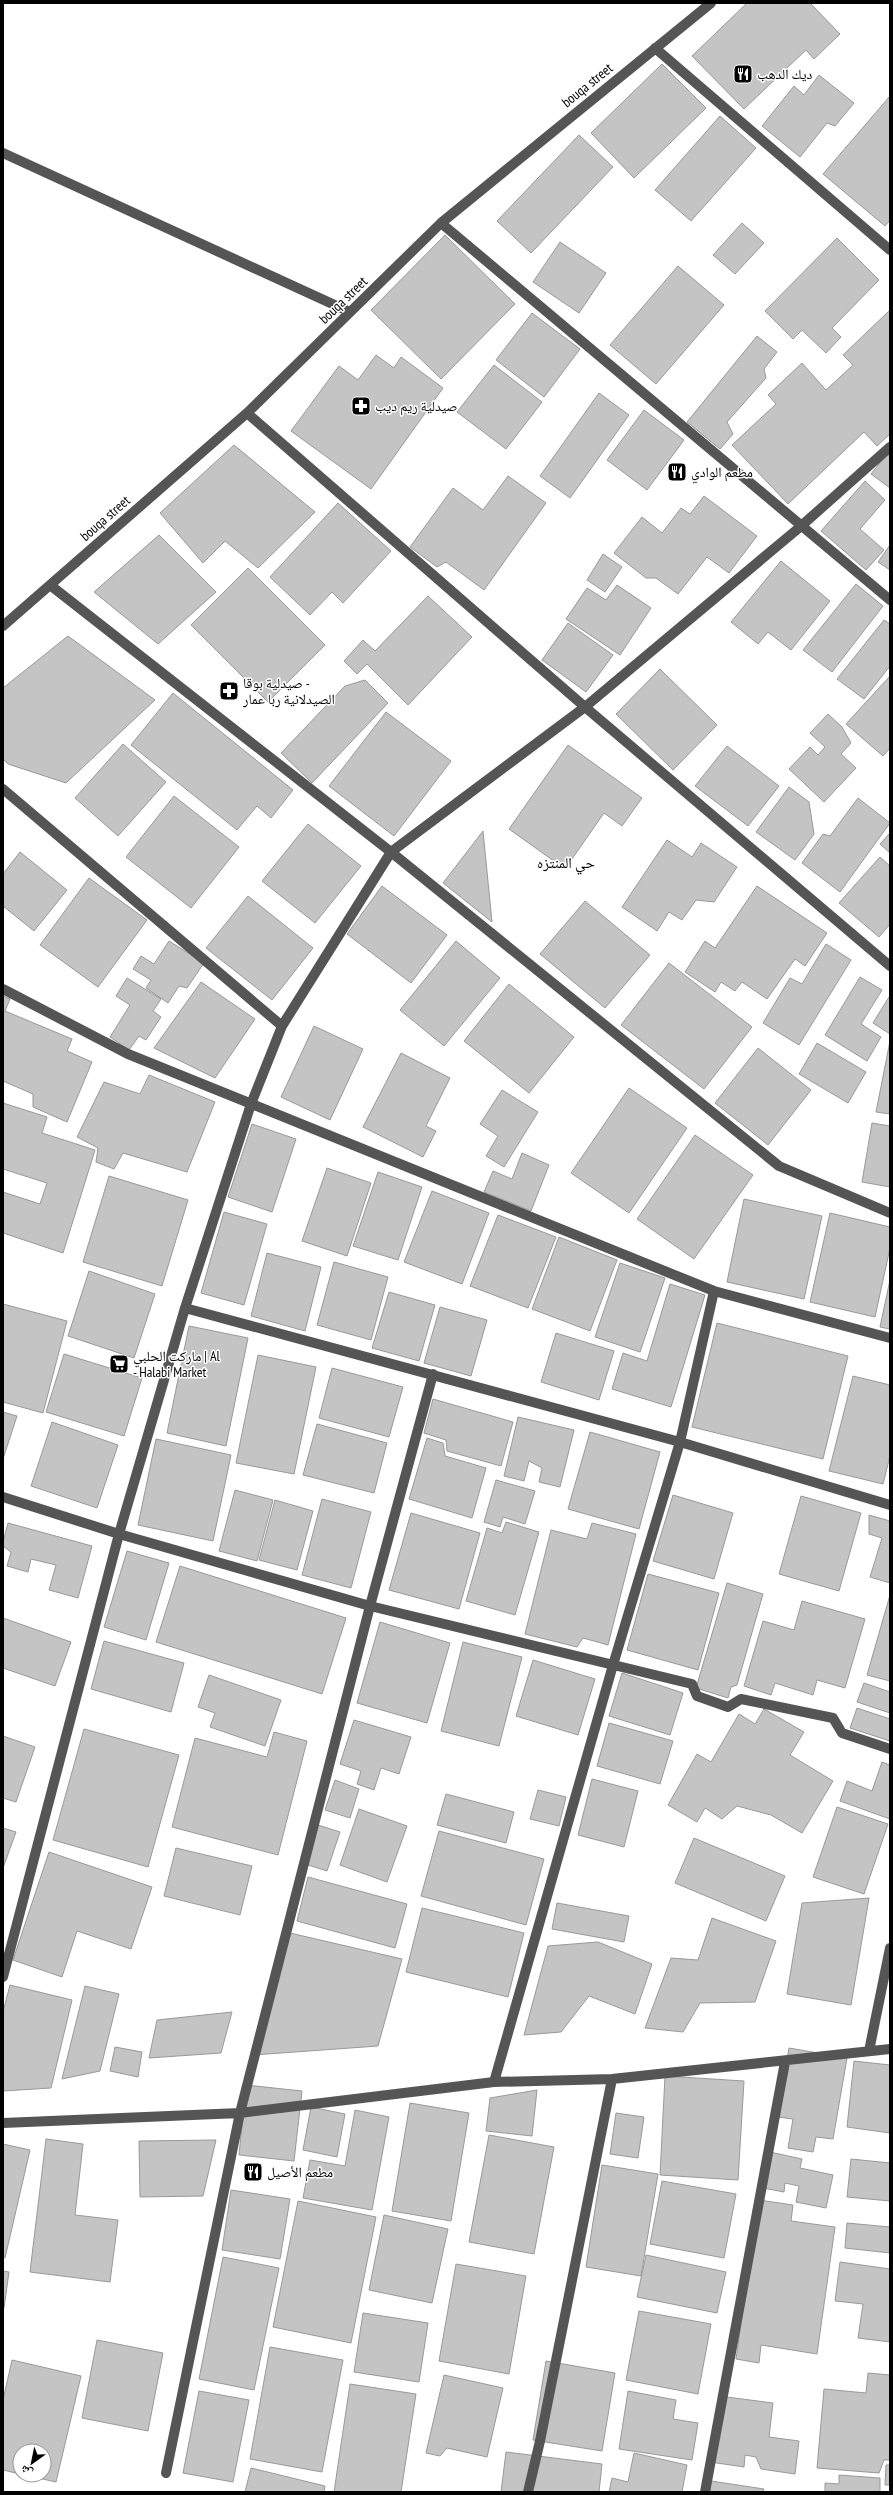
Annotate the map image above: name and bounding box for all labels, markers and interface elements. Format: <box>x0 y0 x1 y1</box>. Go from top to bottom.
street label: bouqa street <box>558 59 616 111</box>
restaurant icon: ديك الدهب <box>732 63 754 85</box>
place label: ديك الدهب <box>757 65 813 83</box>
street label: bouqa street <box>315 272 371 328</box>
pharmacy icon: صيدلية ريم ديب <box>350 395 372 417</box>
place label: صيدلية ريم ديب <box>375 397 458 416</box>
restaurant icon: مطعم الوادي <box>666 461 688 483</box>
place label: مطعم الوادي <box>691 463 753 484</box>
street label: bouqa street <box>76 491 134 545</box>
place label: صيدلية بوقا - الصيدلانية ربا عمار <box>242 674 335 708</box>
pharmacy icon: صيدلية بوقا - الصيدلانية ربا عمار <box>218 680 240 702</box>
district label: حي المنتزه <box>537 853 595 875</box>
place label: ماركت الحلبي | Al - Halabi Market <box>133 1347 221 1381</box>
supermarket icon: ماركت الحلبي | Al - Halabi Market <box>108 1353 130 1375</box>
restaurant icon: مطعم الأصيل <box>242 2161 264 2183</box>
place label: مطعم الأصيل <box>267 2163 333 2182</box>
north arrow <box>12 2443 52 2483</box>
text: ش <box>18 2461 36 2480</box>

